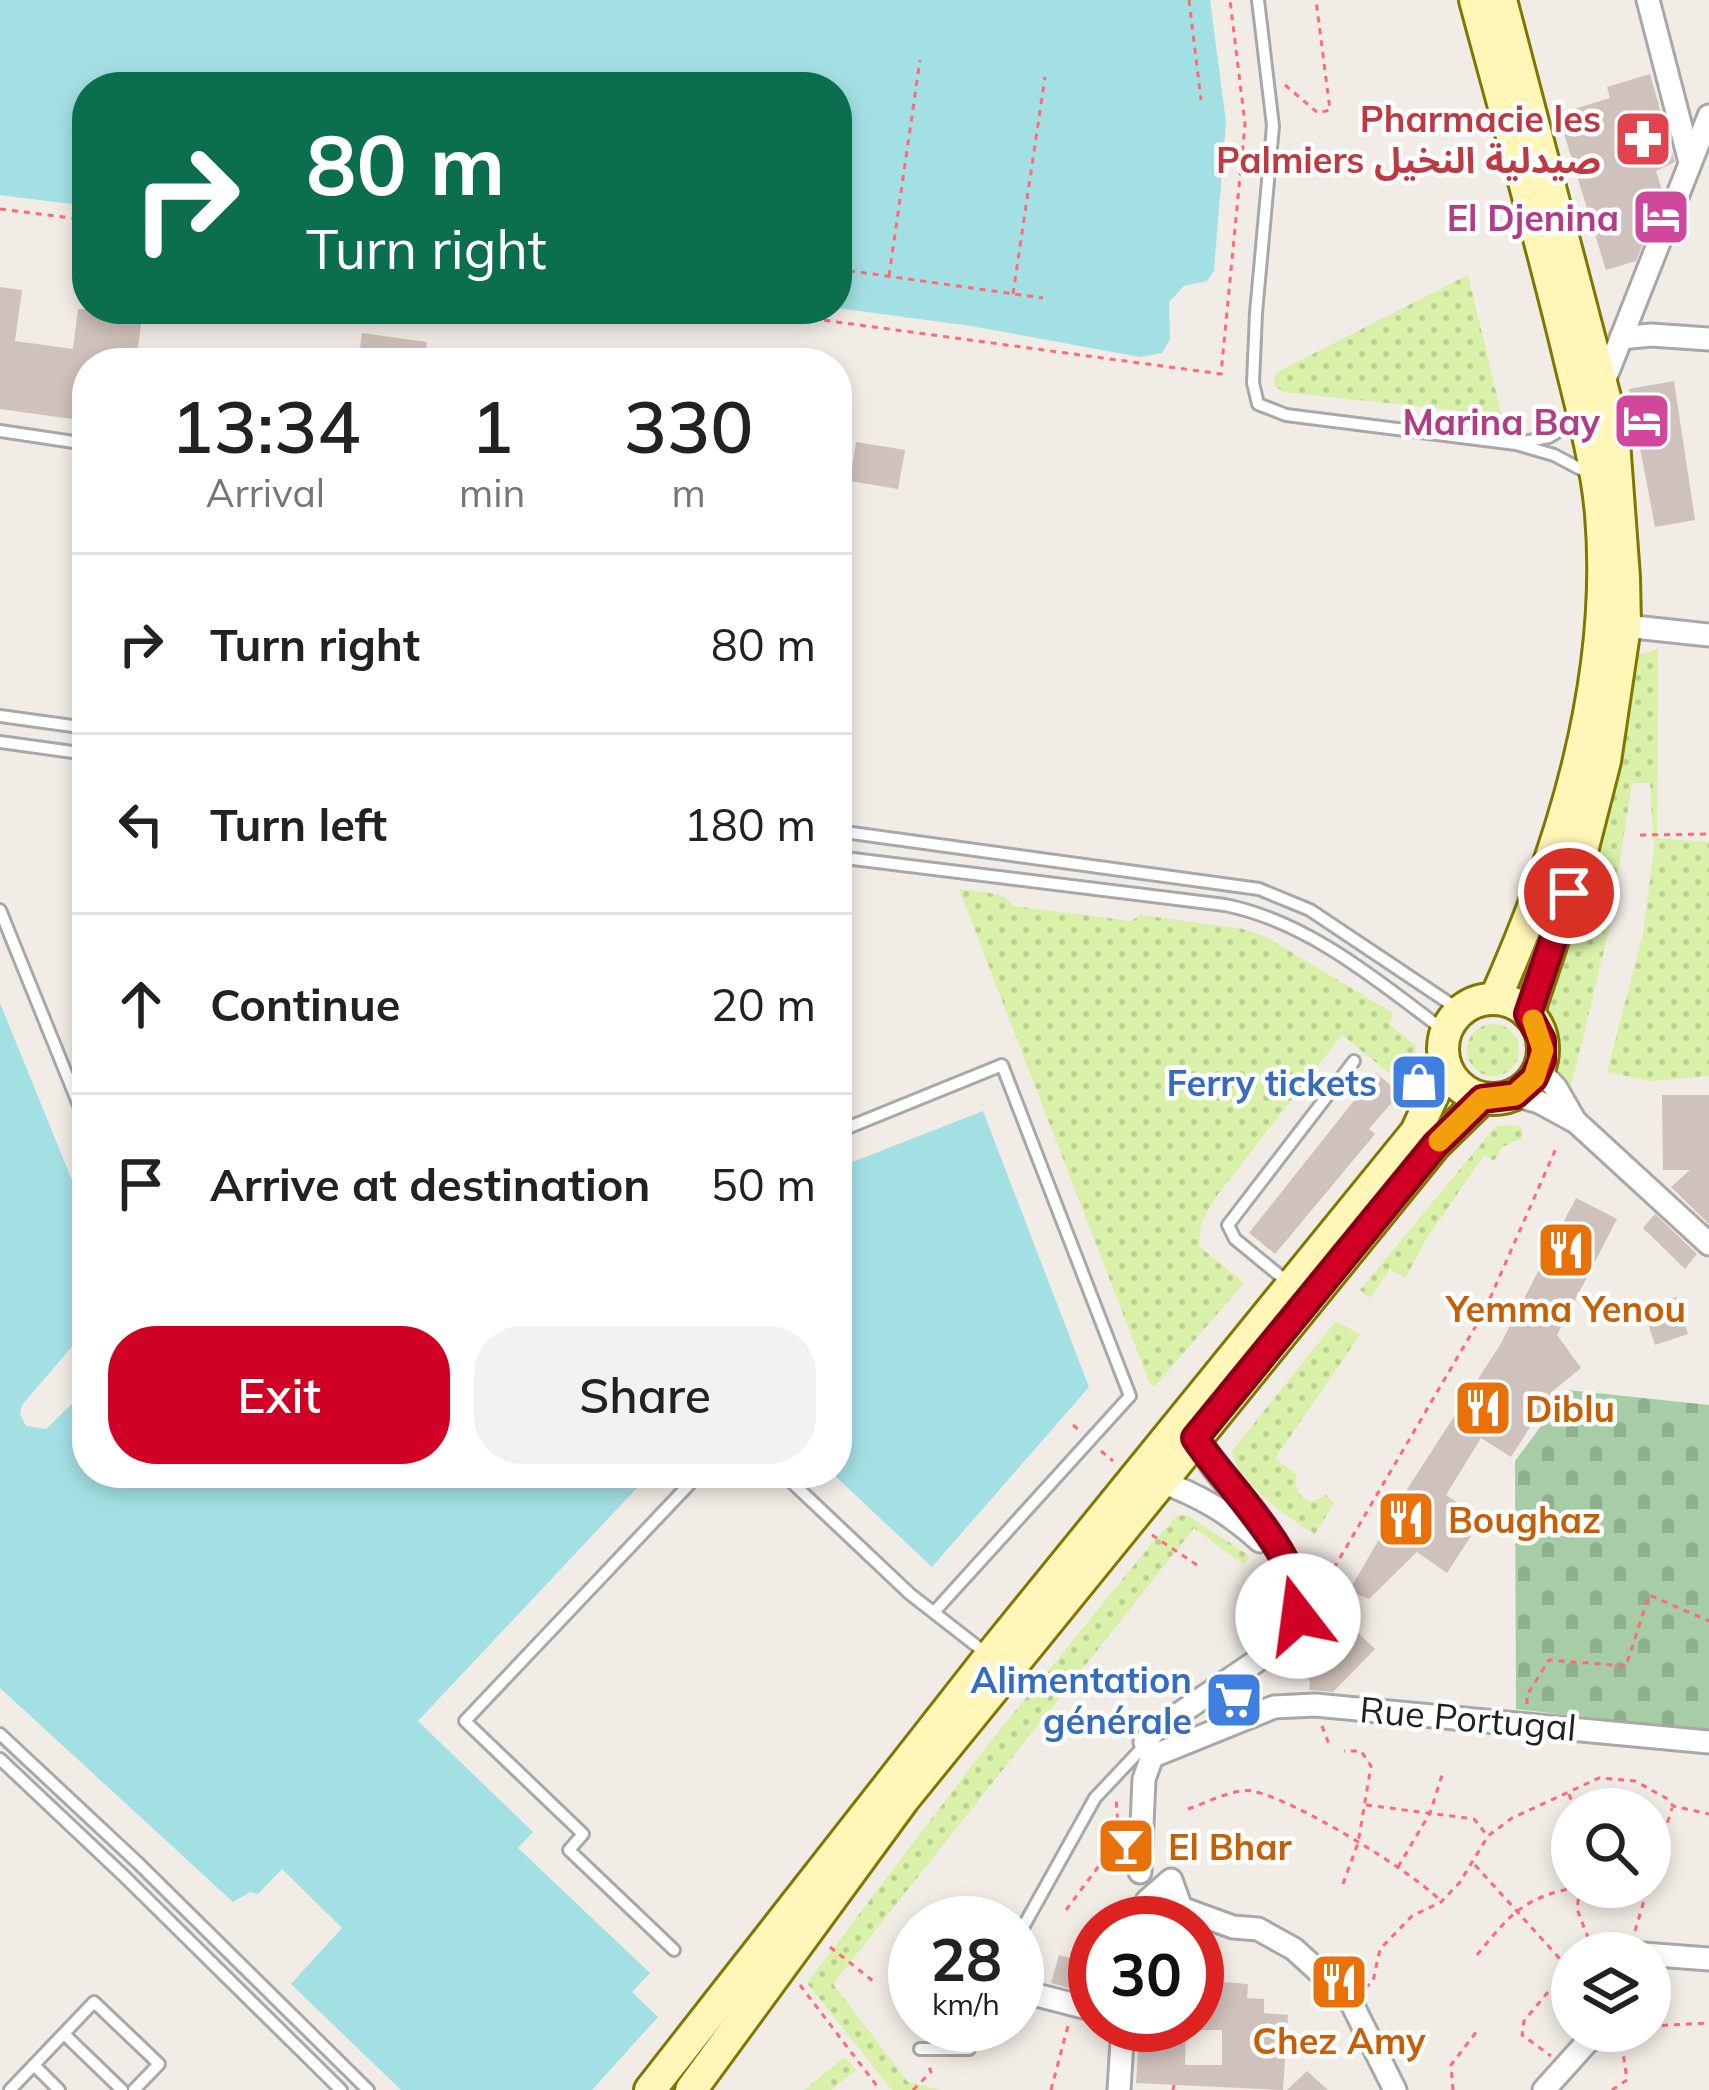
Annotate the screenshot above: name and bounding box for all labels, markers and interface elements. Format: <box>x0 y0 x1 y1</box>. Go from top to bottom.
place label: Pharmacie les Palmiers صيدلية النخيل <box>1216 96 1601 182</box>
pharmacy icon: Pharmacie les Palmiers صيدلية النخيل <box>1612 108 1674 170</box>
text: 80 m <box>306 111 505 216</box>
icon: right <box>108 120 264 276</box>
hotel icon: El Djenina <box>1630 186 1692 248</box>
place label: El Djenina <box>1447 195 1619 240</box>
text: Turn right <box>306 215 547 283</box>
text: 13:34 <box>171 381 360 471</box>
text: 1 <box>471 381 514 471</box>
text: 330 <box>624 381 753 471</box>
hotel icon: Marina Bay <box>1611 390 1673 452</box>
place label: Marina Bay <box>1402 399 1600 444</box>
text: Arrival <box>206 468 325 517</box>
text: min <box>459 468 525 517</box>
text: m <box>672 468 706 517</box>
icon: right <box>108 611 174 677</box>
text: Turn right <box>210 616 420 672</box>
text: 80 m <box>711 616 816 672</box>
icon: left <box>108 791 174 857</box>
text: Turn left <box>210 796 387 852</box>
text: 180 m <box>684 796 816 852</box>
pin <box>1518 842 1620 944</box>
icon: arrive <box>1536 860 1602 926</box>
icon: ahead <box>108 971 174 1037</box>
text: Continue <box>210 976 400 1032</box>
text: 20 m <box>711 976 816 1032</box>
shop icon: Ferry tickets <box>1388 1051 1450 1113</box>
place label: Ferry tickets <box>1167 1060 1377 1105</box>
icon: arrive <box>108 1151 174 1217</box>
text: Arrive at destination <box>210 1156 650 1212</box>
text: 50 m <box>711 1156 816 1212</box>
restaurant icon: Yemma Yenou <box>1535 1219 1597 1281</box>
place label: Yemma Yenou <box>1445 1286 1686 1331</box>
button: Exit <box>108 1326 450 1464</box>
button: Share <box>474 1326 816 1464</box>
restaurant icon: Diblu <box>1452 1377 1514 1439</box>
place label: Diblu <box>1525 1386 1615 1431</box>
restaurant icon: Boughaz <box>1375 1488 1437 1550</box>
place label: Boughaz <box>1448 1497 1601 1542</box>
position arrow <box>1235 1553 1361 1679</box>
place label: Alimentation générale <box>970 1657 1192 1743</box>
supermarket icon: Alimentation générale <box>1203 1669 1265 1731</box>
street label: Rue Portugal <box>1358 1686 1578 1750</box>
map controls <box>1551 1788 1671 2052</box>
button: search <box>1551 1788 1671 1908</box>
bar icon: El Bhar <box>1095 1815 1157 1877</box>
place label: El Bhar <box>1168 1824 1293 1869</box>
speed limit sign: 30 <box>1068 1896 1224 2052</box>
text: 28 <box>930 1921 1002 1996</box>
button: layers <box>1551 1932 1671 2052</box>
restaurant icon: Chez Amy <box>1308 1951 1370 2013</box>
text: km/h <box>932 1985 1000 2023</box>
place label: Chez Amy <box>1252 2018 1426 2063</box>

